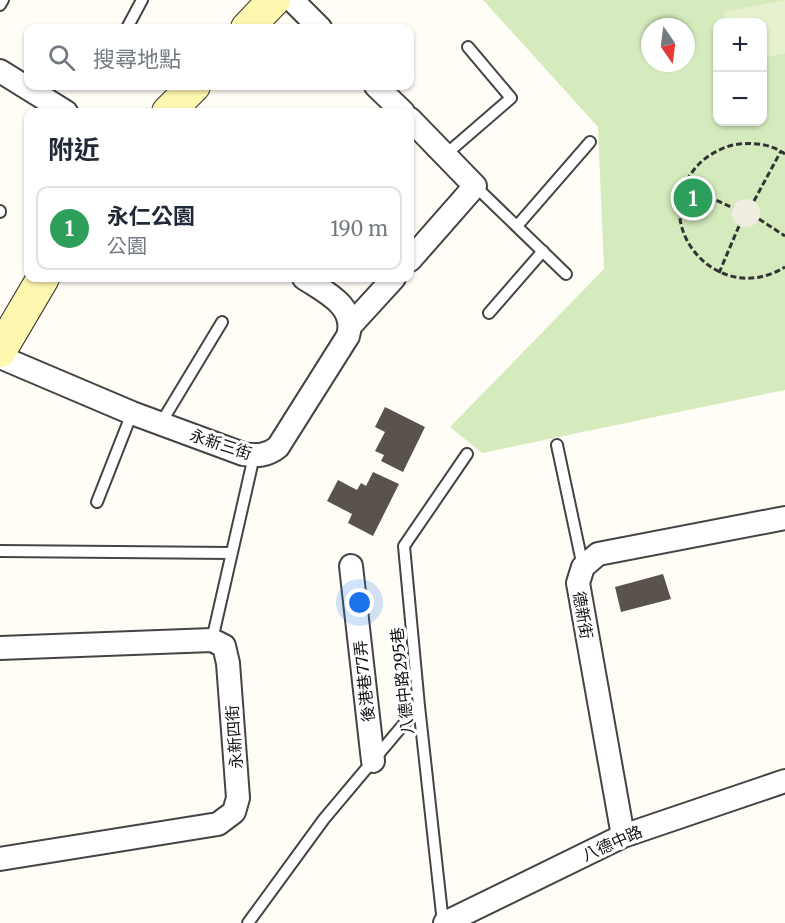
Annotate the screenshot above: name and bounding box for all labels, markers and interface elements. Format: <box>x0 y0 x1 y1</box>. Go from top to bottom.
north arrow <box>641 18 695 72</box>
map controls <box>713 18 767 126</box>
button: + <box>713 18 767 72</box>
search box <box>24 24 414 90</box>
icon: search <box>45 41 78 74</box>
text: 搜尋地點 <box>93 45 181 73</box>
button: − <box>713 72 767 126</box>
text: 附近 <box>48 133 100 166</box>
pin: 1 <box>674 176 712 220</box>
text: 永仁公園 <box>107 202 195 230</box>
text: 1 <box>65 216 74 241</box>
text: 190 m <box>330 216 388 241</box>
text: 公園 <box>107 233 147 258</box>
street label: 永新三街 <box>187 425 255 463</box>
your location <box>345 588 374 617</box>
street label: 德新街 <box>569 590 597 640</box>
street label: 八德中路295巷 <box>386 626 418 736</box>
street label: 後港巷77弄 <box>350 639 378 723</box>
street label: 永新四街 <box>222 704 246 770</box>
street label: 八德中路 <box>579 821 645 865</box>

